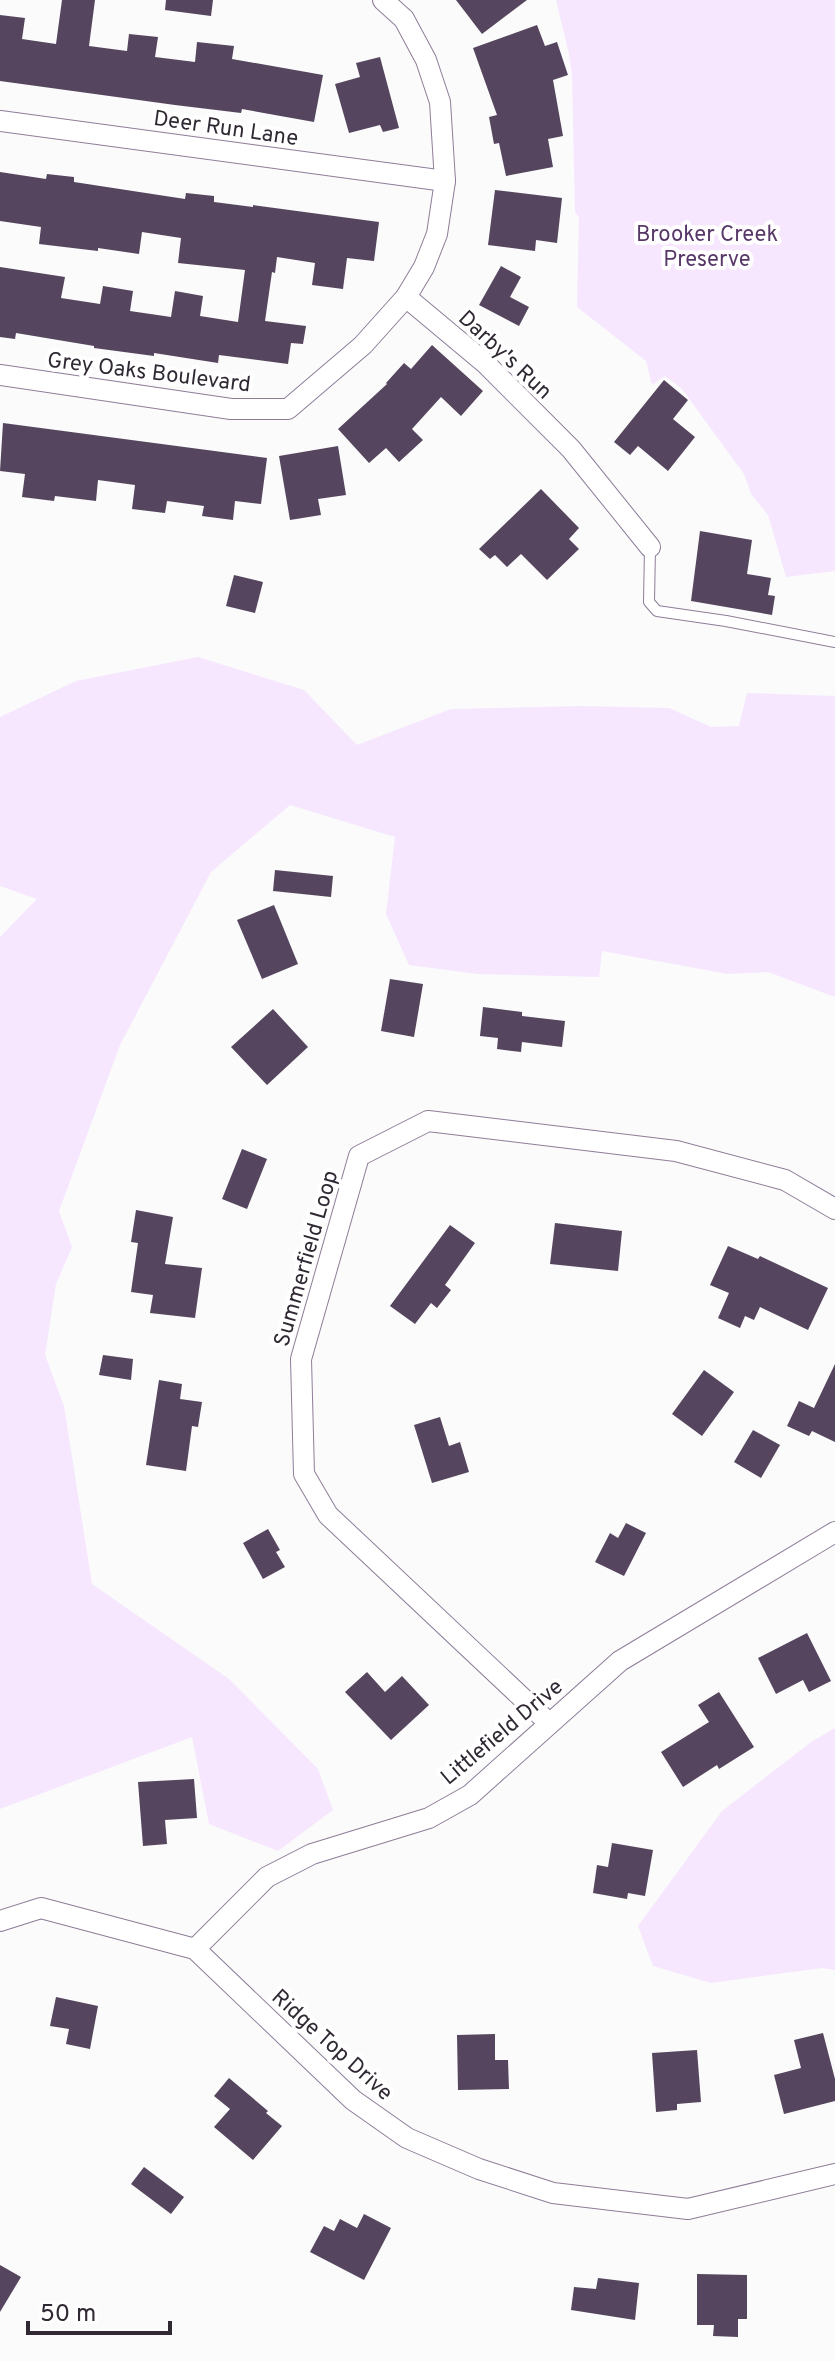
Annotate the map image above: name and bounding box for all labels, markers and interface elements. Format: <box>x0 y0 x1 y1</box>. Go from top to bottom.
street label: Deer Run Lane <box>152 106 300 153</box>
park label: Brooker Creek Preserve <box>636 222 778 274</box>
street label: Darby's Run <box>452 306 557 406</box>
street label: Grey Oaks Boulevard <box>45 348 252 399</box>
street label: Summerfield Loop <box>269 1168 345 1350</box>
street label: Littlefield Drive <box>436 1674 569 1792</box>
street label: Ridge Top Drive <box>265 1984 397 2107</box>
scale bar <box>28 2285 170 2335</box>
text: 50 m <box>40 2300 96 2330</box>

